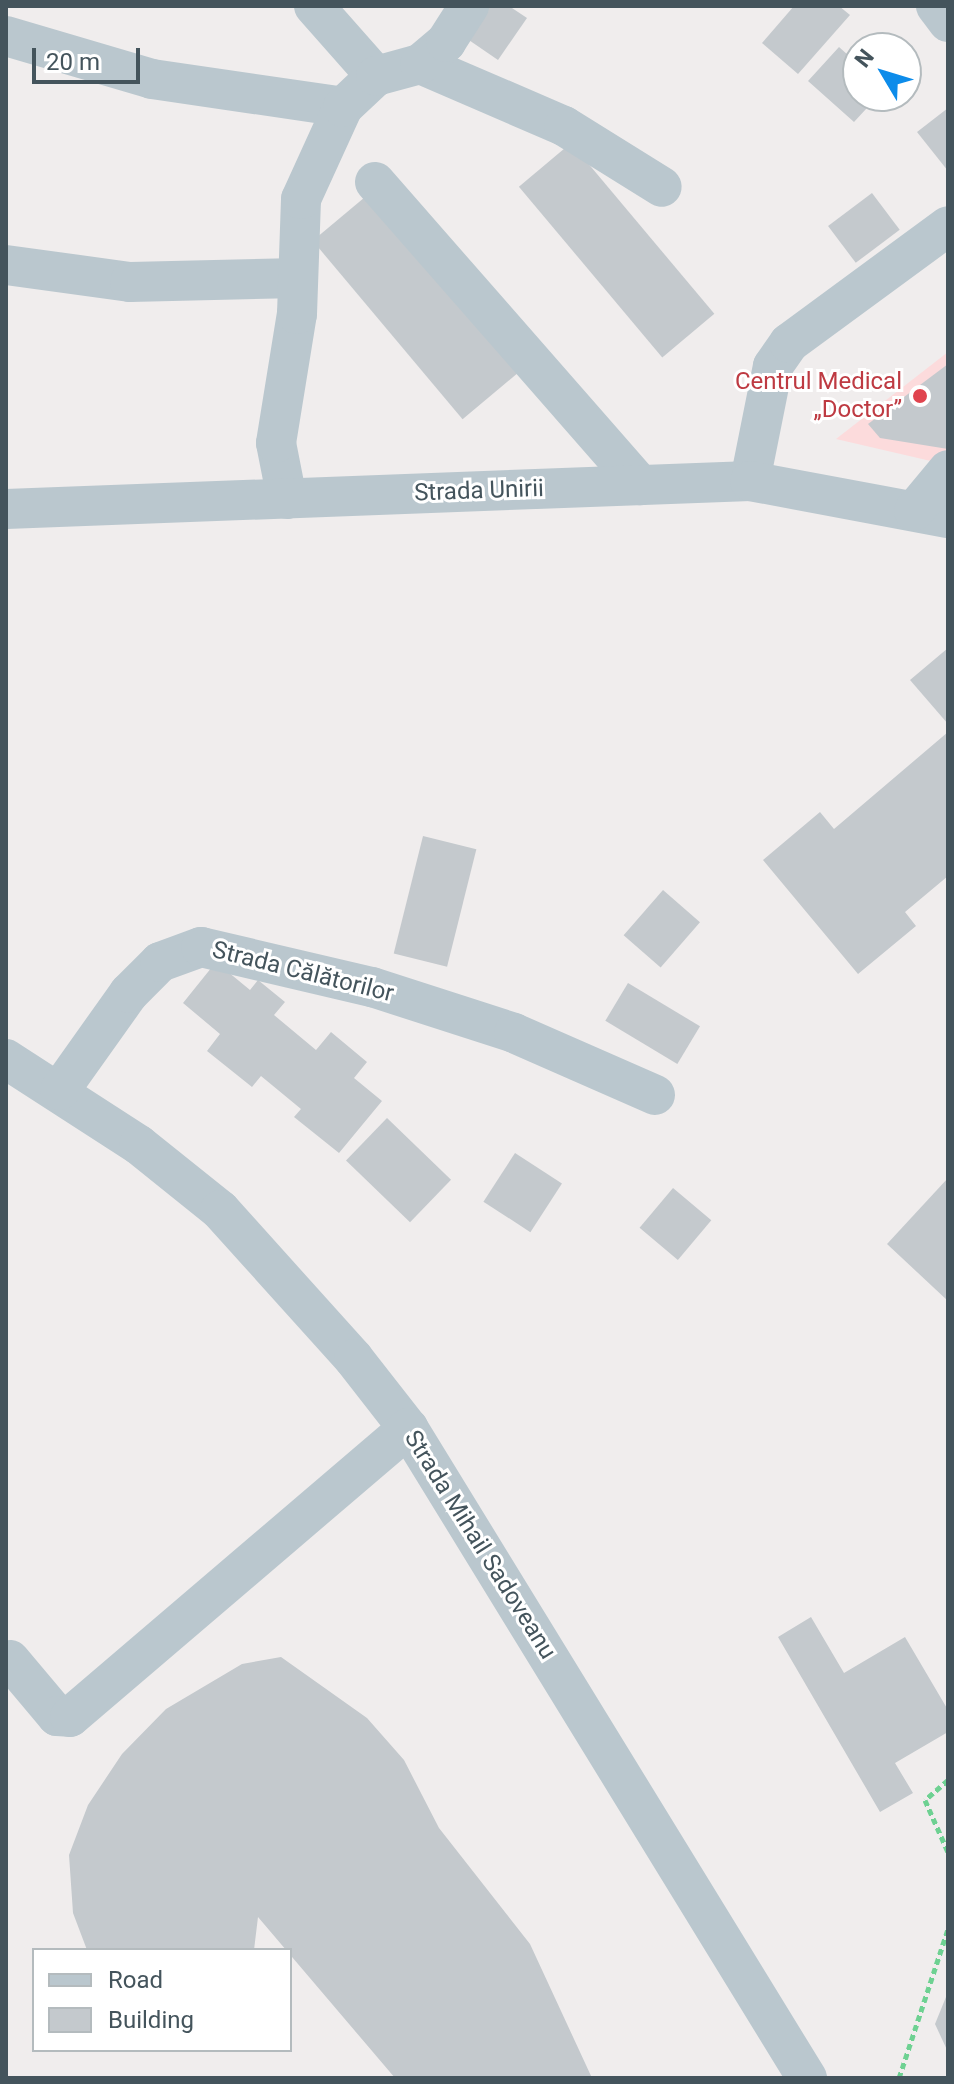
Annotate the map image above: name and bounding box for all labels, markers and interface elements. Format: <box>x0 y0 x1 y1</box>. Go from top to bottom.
scale bar <box>36 32 144 82</box>
north arrow <box>842 32 922 112</box>
text: N <box>850 44 879 72</box>
text: 20 m <box>46 48 100 76</box>
place label: Centrul Medical „Doctor” <box>735 368 902 424</box>
marker: Centrul Medical „Doctor” <box>909 385 931 407</box>
street label: Strada Unirii <box>414 474 544 508</box>
street label: Strada Călătorilor <box>209 936 397 1008</box>
street label: Strada Mihail Sadoveanu <box>398 1425 562 1665</box>
legend <box>32 1948 292 2052</box>
text: Road <box>108 1966 163 1994</box>
text: Building <box>108 2006 194 2034</box>

